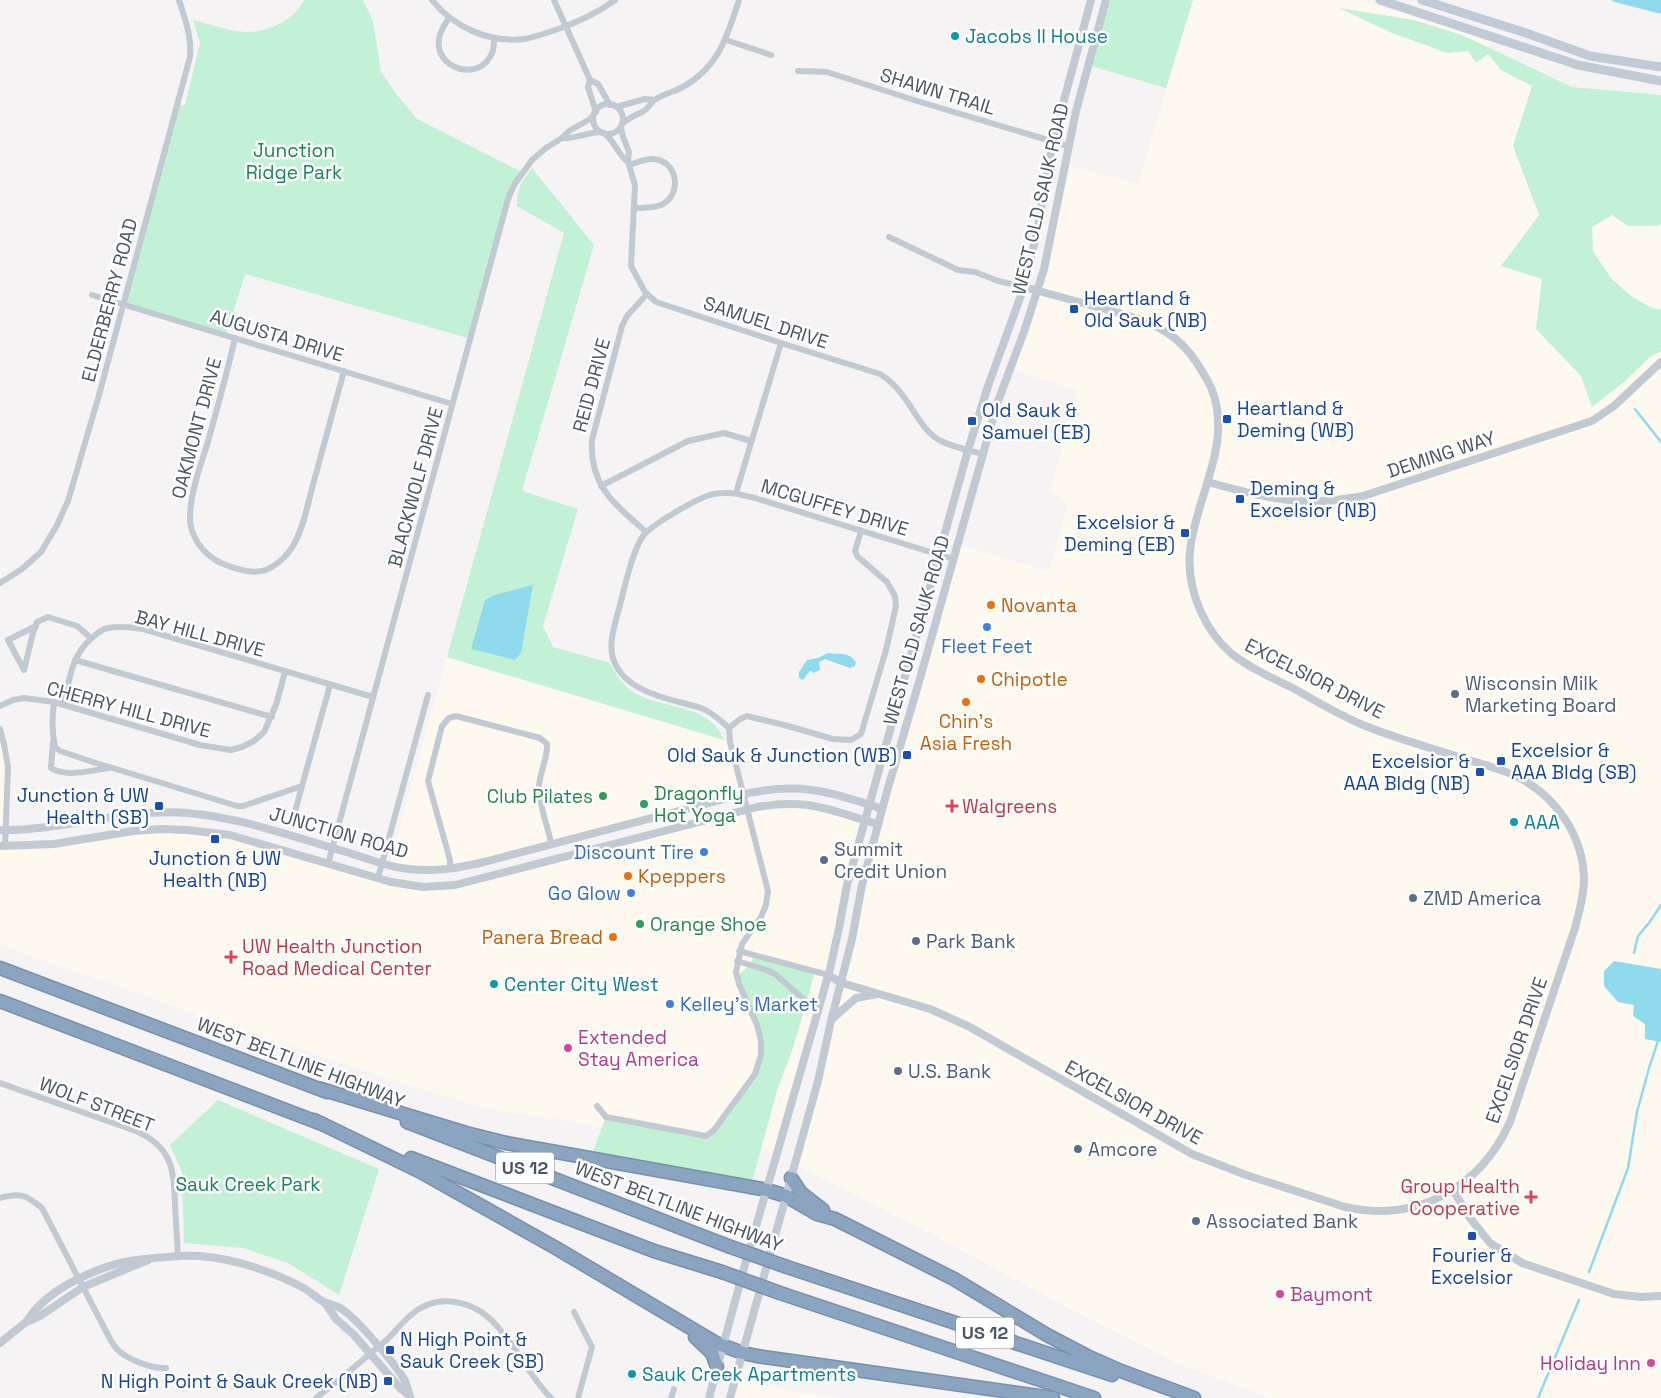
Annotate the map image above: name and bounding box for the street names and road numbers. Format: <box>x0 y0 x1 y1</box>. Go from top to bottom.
street label: SHAWN TRAIL <box>877 62 999 121</box>
street label: WEST OLD SAUK ROAD <box>1006 101 1075 297</box>
street label: ELDERBERRY ROAD <box>76 215 143 385</box>
street label: SAMUEL DRIVE <box>700 291 831 354</box>
street label: AUGUSTA DRIVE <box>207 303 347 368</box>
street label: REID DRIVE <box>567 335 616 435</box>
street label: OAKMONT DRIVE <box>166 355 227 501</box>
street label: BLACKWOLF DRIVE <box>382 404 449 570</box>
street label: DEMING WAY <box>1384 425 1499 484</box>
street label: MCGUFFEY DRIVE <box>758 473 912 542</box>
street label: WEST OLD SAUK ROAD <box>877 532 956 728</box>
street label: BAY HILL DRIVE <box>132 604 267 663</box>
street label: EXCELSIOR DRIVE <box>1241 633 1389 724</box>
street label: CHERRY HILL DRIVE <box>44 676 214 743</box>
street label: JUNCTION ROAD <box>266 801 411 864</box>
street label: EXCELSIOR DRIVE <box>1480 974 1553 1127</box>
street label: WEST BELTLINE HIGHWAY <box>193 1011 409 1114</box>
street label: EXCELSIOR DRIVE <box>1061 1054 1207 1151</box>
street label: WOLF STREET <box>36 1071 158 1138</box>
road number: US 12 <box>496 1152 554 1184</box>
street label: WEST BELTLINE HIGHWAY <box>571 1155 787 1258</box>
road number: US 12 <box>956 1318 1014 1349</box>

